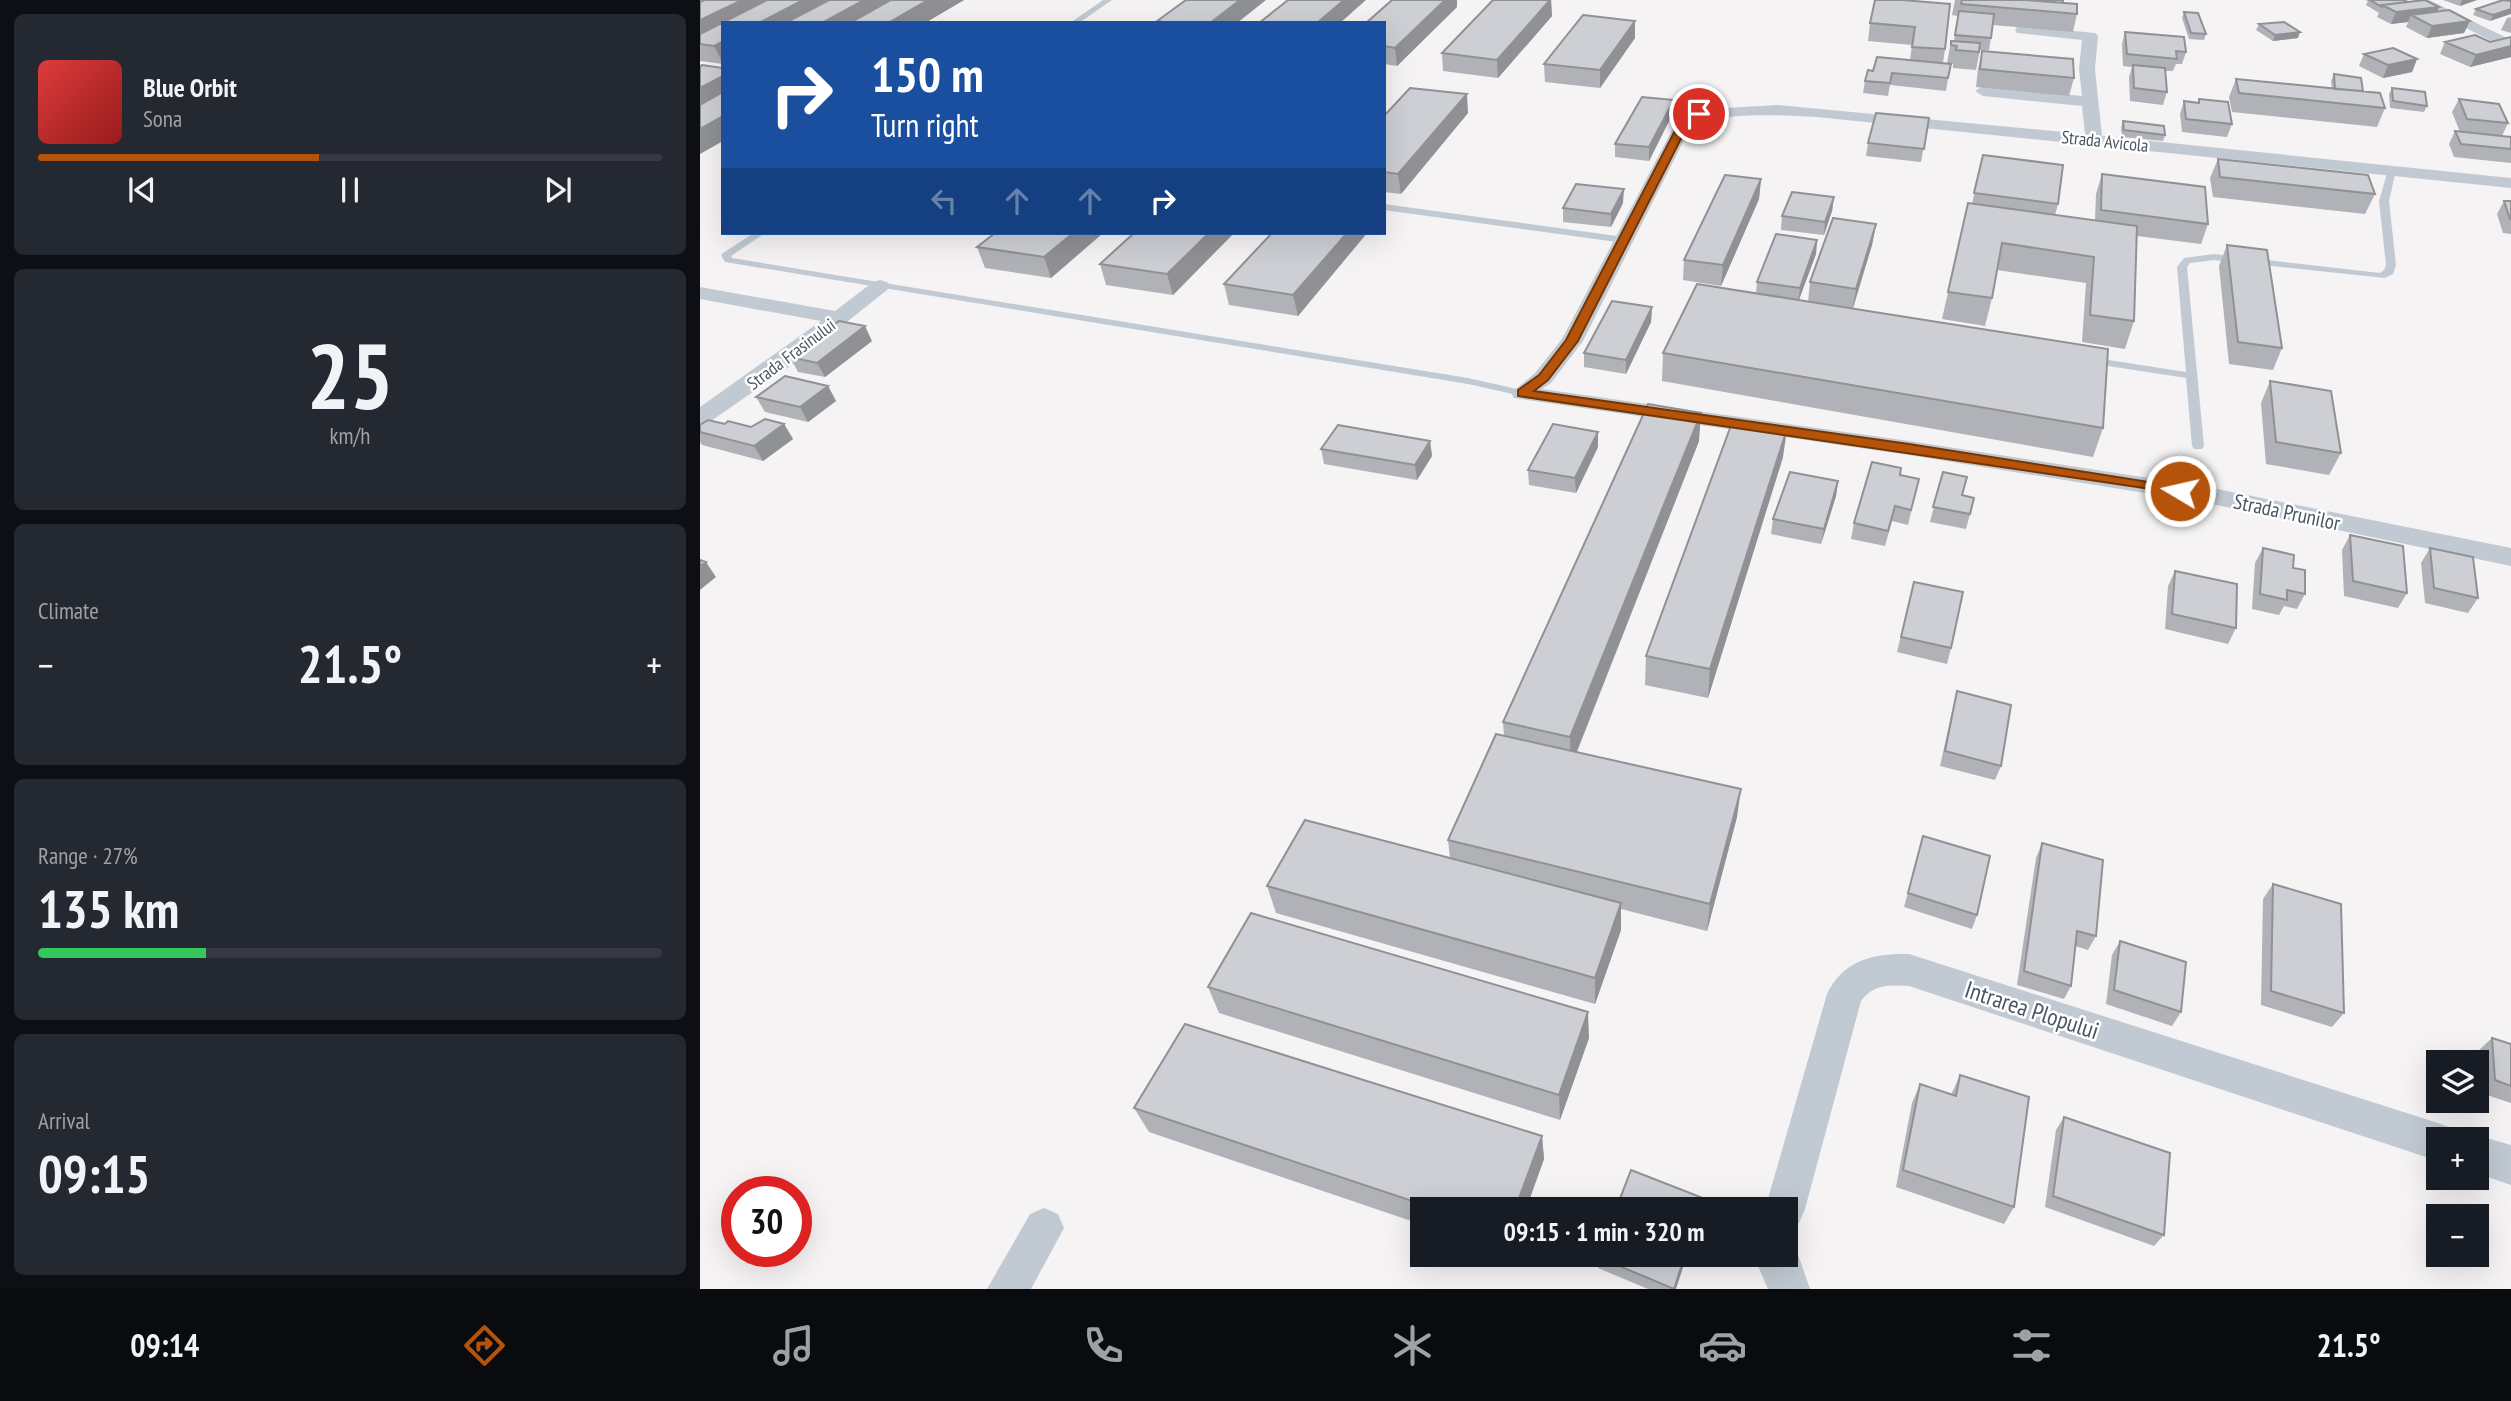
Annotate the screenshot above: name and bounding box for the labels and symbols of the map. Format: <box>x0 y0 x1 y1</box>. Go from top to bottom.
pin <box>1669 84 1729 144</box>
street label: Strada Avicola <box>2060 125 2150 157</box>
street label: Strada Frasinului <box>742 313 840 395</box>
position arrow <box>2143 454 2217 528</box>
street label: Strada Prunilor <box>2231 488 2343 536</box>
street label: Intrarea Plopului <box>1961 974 2103 1046</box>
speed limit sign: 30 <box>721 1176 812 1267</box>

